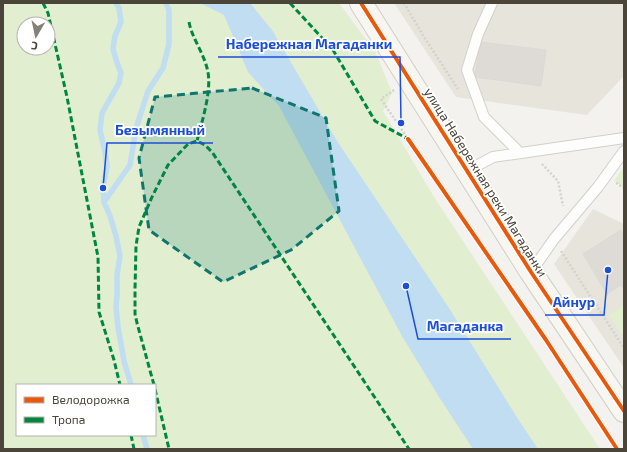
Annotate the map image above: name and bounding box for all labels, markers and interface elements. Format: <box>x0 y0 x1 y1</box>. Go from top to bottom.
north arrow <box>16 16 56 56</box>
callout: Набережная Магаданки <box>218 31 400 57</box>
text: Набережная Магаданки <box>226 35 392 52</box>
text: С <box>30 39 39 53</box>
street label: улица Набережная реки Магаданки <box>421 85 551 279</box>
callout: Безымянный <box>107 117 213 143</box>
text: Безымянный <box>115 121 205 138</box>
callout: Айнур <box>545 289 604 315</box>
text: Айнур <box>553 293 595 310</box>
callout: Магаданка <box>418 313 511 339</box>
text: Магаданка <box>427 317 503 334</box>
legend <box>16 384 156 436</box>
text: Велодорожка <box>52 392 130 406</box>
text: Тропа <box>52 412 85 426</box>

